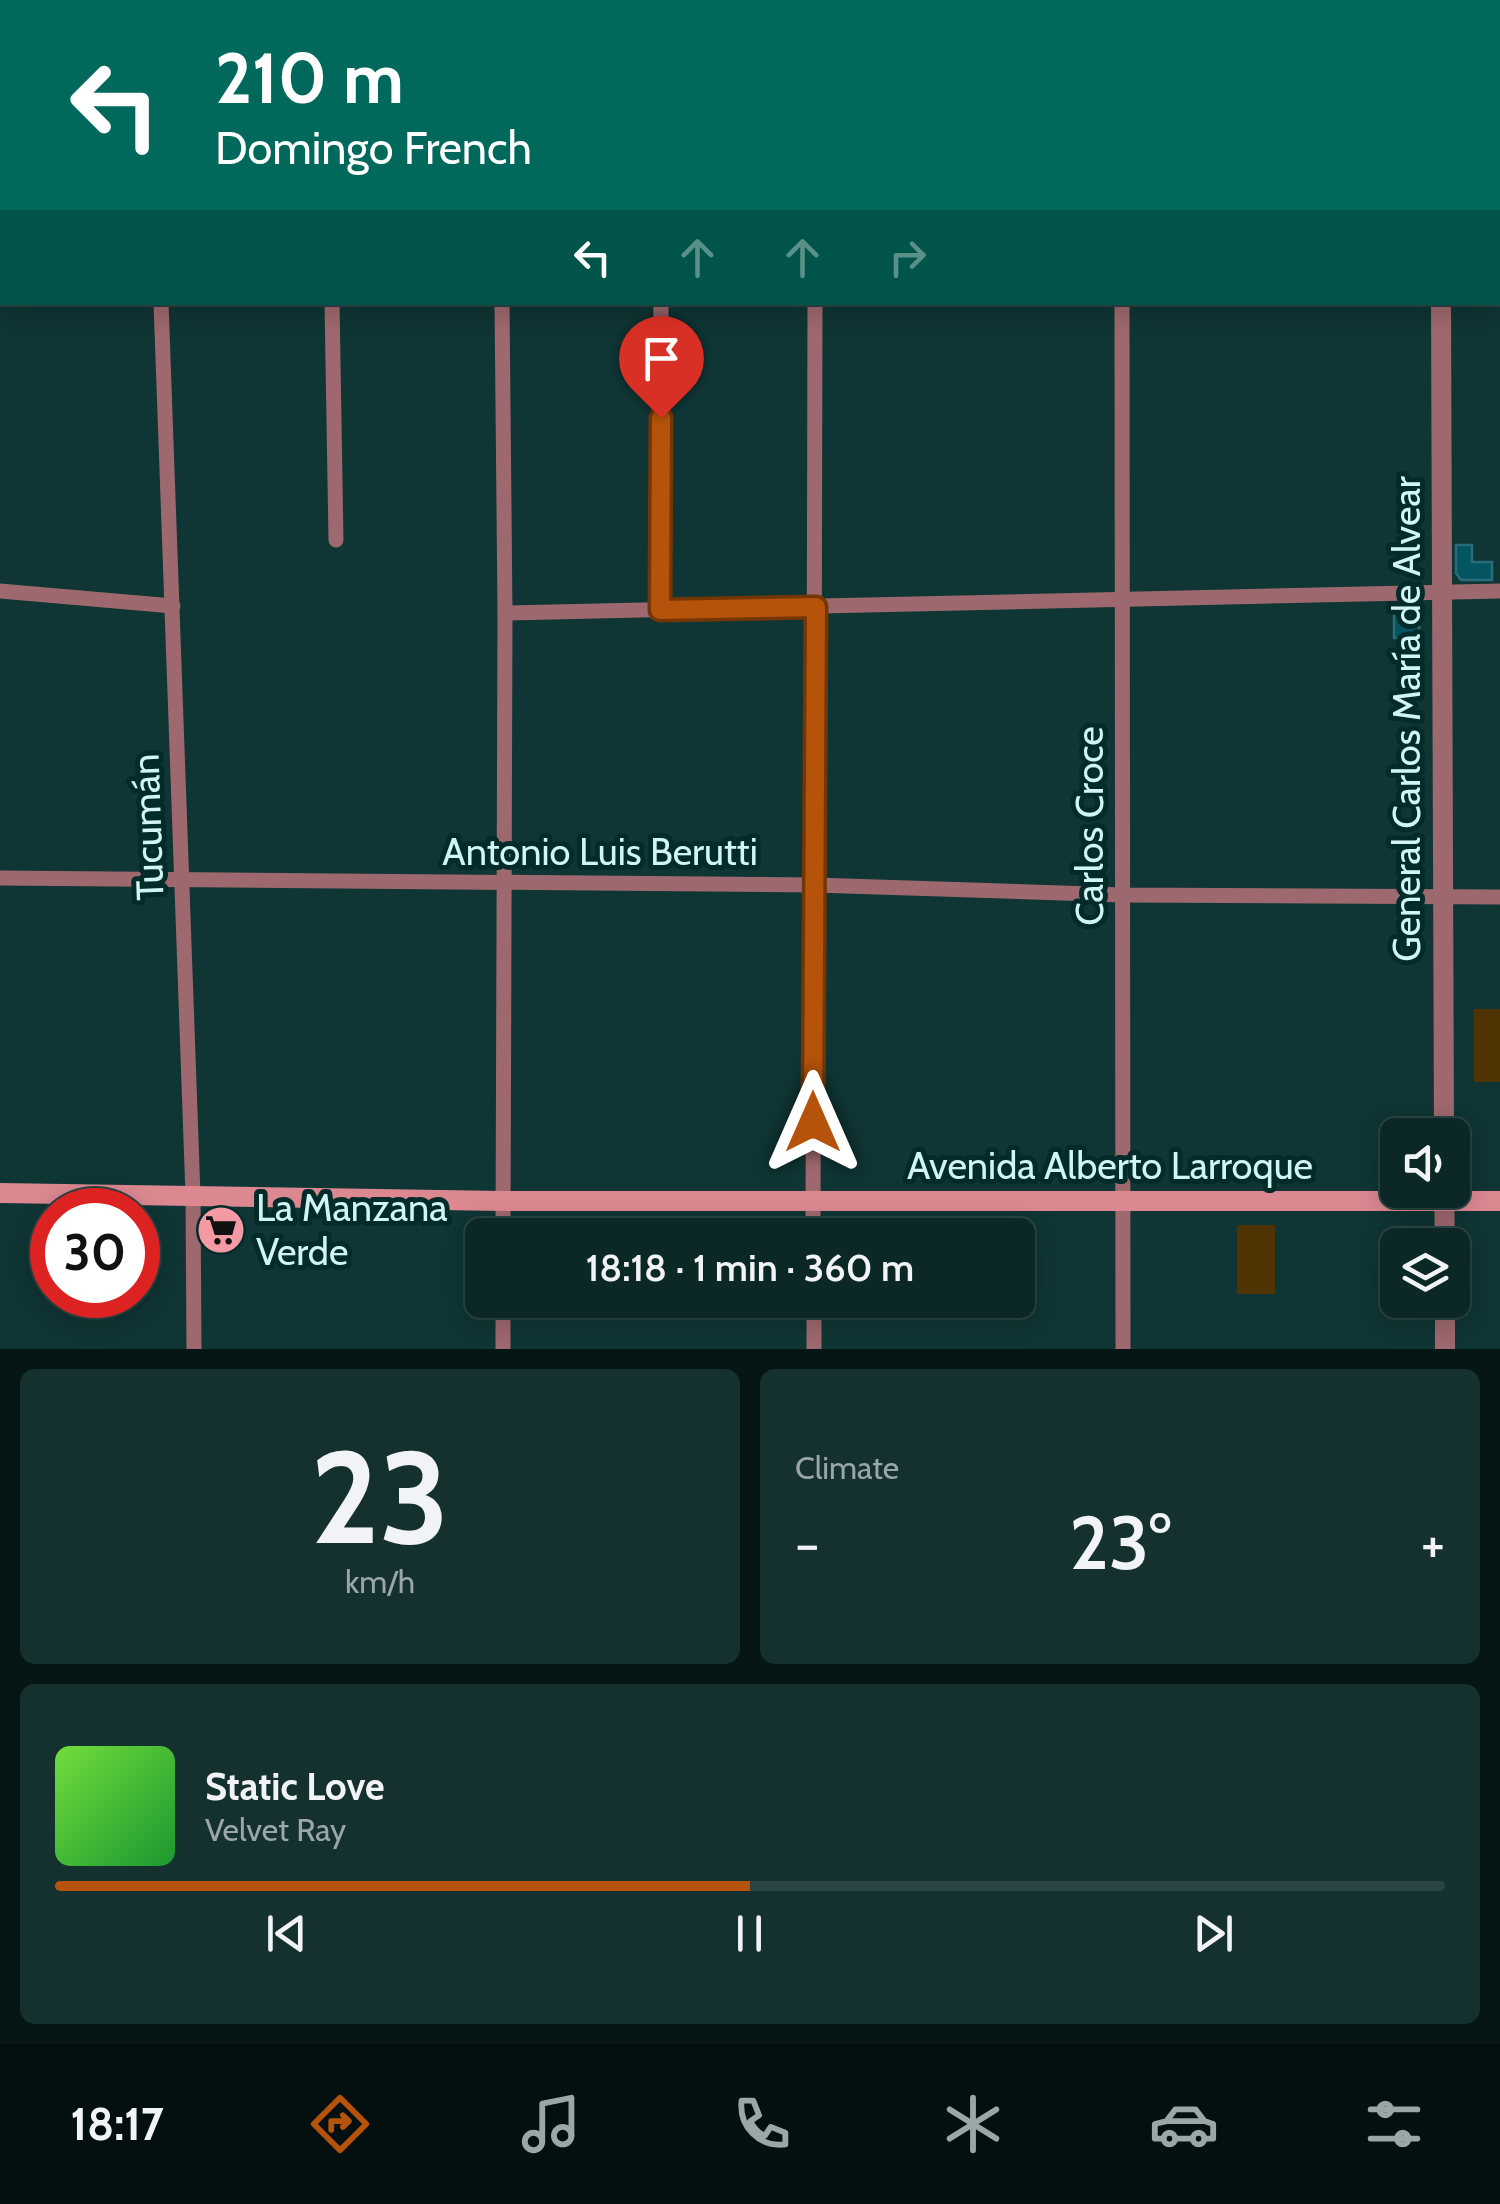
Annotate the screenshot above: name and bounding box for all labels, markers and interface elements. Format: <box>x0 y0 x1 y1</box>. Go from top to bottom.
text: 210 m <box>215 35 404 121</box>
icon: left <box>50 40 180 170</box>
text: Domingo French <box>215 121 532 175</box>
icon: left <box>565 230 620 285</box>
icon: ahead <box>670 230 725 285</box>
icon: ahead <box>775 230 830 285</box>
icon: right <box>880 230 935 285</box>
pin <box>619 316 704 419</box>
icon: arrive <box>634 331 689 386</box>
street label: General Carlos María de Alvear <box>1383 476 1430 962</box>
street label: Carlos Croce <box>1066 726 1113 926</box>
street label: Tucumán <box>121 753 174 901</box>
street label: Antonio Luis Berutti <box>442 828 758 875</box>
position arrow <box>761 1070 865 1174</box>
map controls <box>1380 1118 1470 1318</box>
button: sound <box>1380 1118 1470 1208</box>
street label: Avenida Alberto Larroque <box>907 1142 1313 1189</box>
place label: La Manzana Verde <box>256 1184 448 1275</box>
speed limit sign: 30 <box>30 1188 160 1318</box>
supermarket icon: La Manzana Verde <box>195 1204 247 1256</box>
button: layers <box>1380 1228 1470 1318</box>
text: 18:18 · 1 min · 360 m <box>586 1244 914 1291</box>
text: 23 <box>311 1418 449 1576</box>
text: Climate <box>795 1448 899 1487</box>
text: 23° <box>1069 1497 1171 1588</box>
text: − <box>795 1510 819 1577</box>
text: + <box>1421 1510 1445 1577</box>
text: km/h <box>345 1562 415 1601</box>
text: Static Love <box>205 1763 384 1810</box>
text: Velvet Ray <box>205 1810 346 1849</box>
icon: previous <box>259 1906 314 1961</box>
icon: pause <box>722 1906 777 1961</box>
icon: next <box>1186 1906 1241 1961</box>
icon: directions <box>305 2089 375 2159</box>
icon: music <box>516 2089 586 2159</box>
icon: phone <box>727 2089 797 2159</box>
icon: climate <box>938 2089 1008 2159</box>
icon: car <box>1149 2089 1219 2159</box>
icon: filters <box>1359 2089 1429 2159</box>
text: 18:17 <box>70 2097 164 2151</box>

